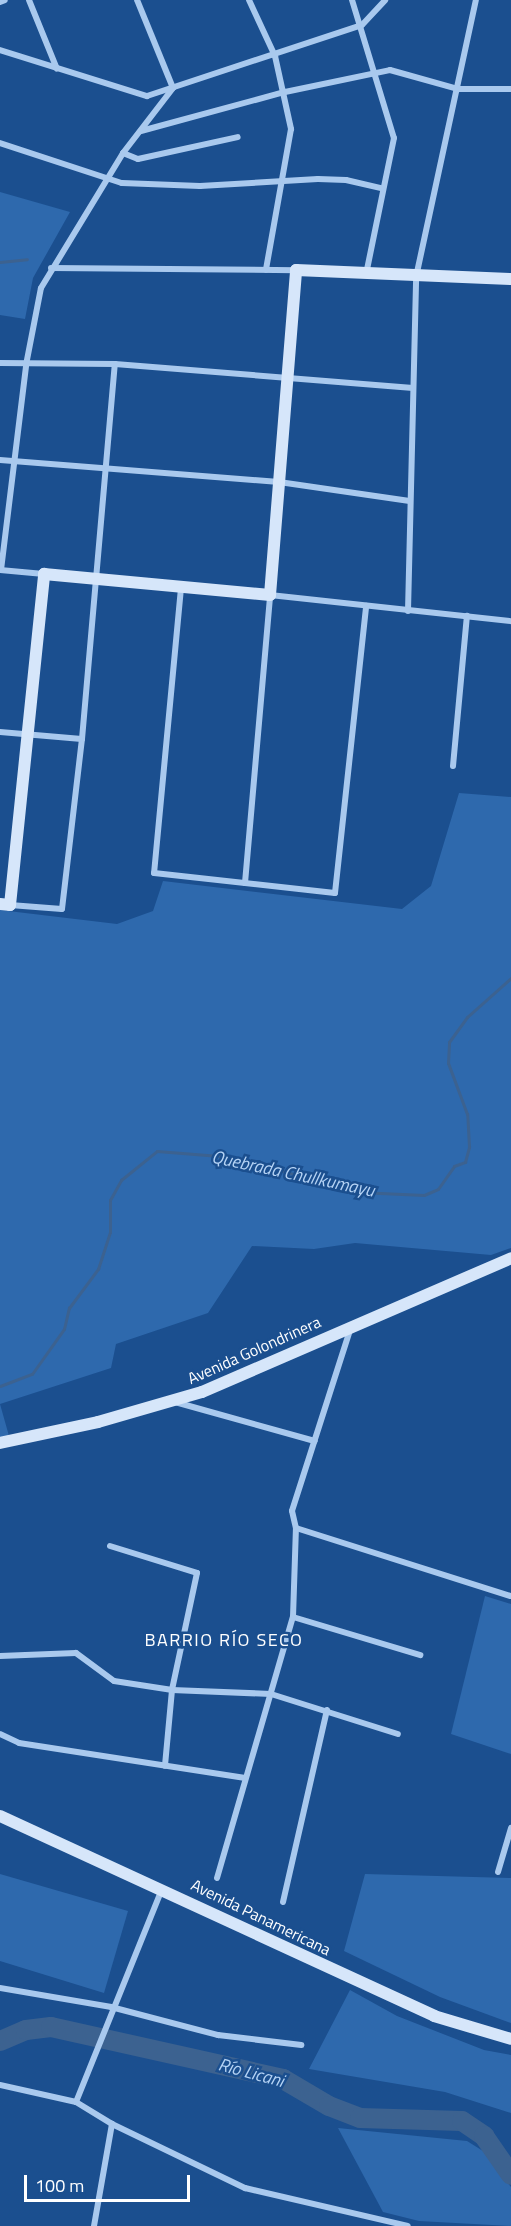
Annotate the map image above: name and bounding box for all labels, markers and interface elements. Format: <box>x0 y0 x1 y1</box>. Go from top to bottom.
water label: Quebrada Chullkumayu <box>210 1146 376 1202</box>
street label: Avenida Golondrinera <box>184 1312 324 1388</box>
district label: BARRIO RÍO SECO <box>145 1629 303 1651</box>
street label: Avenida Panamericana <box>188 1875 334 1959</box>
water label: Río Licani <box>216 2054 286 2092</box>
scale bar <box>27 2163 194 2201</box>
text: 100 m <box>35 2172 84 2199</box>

